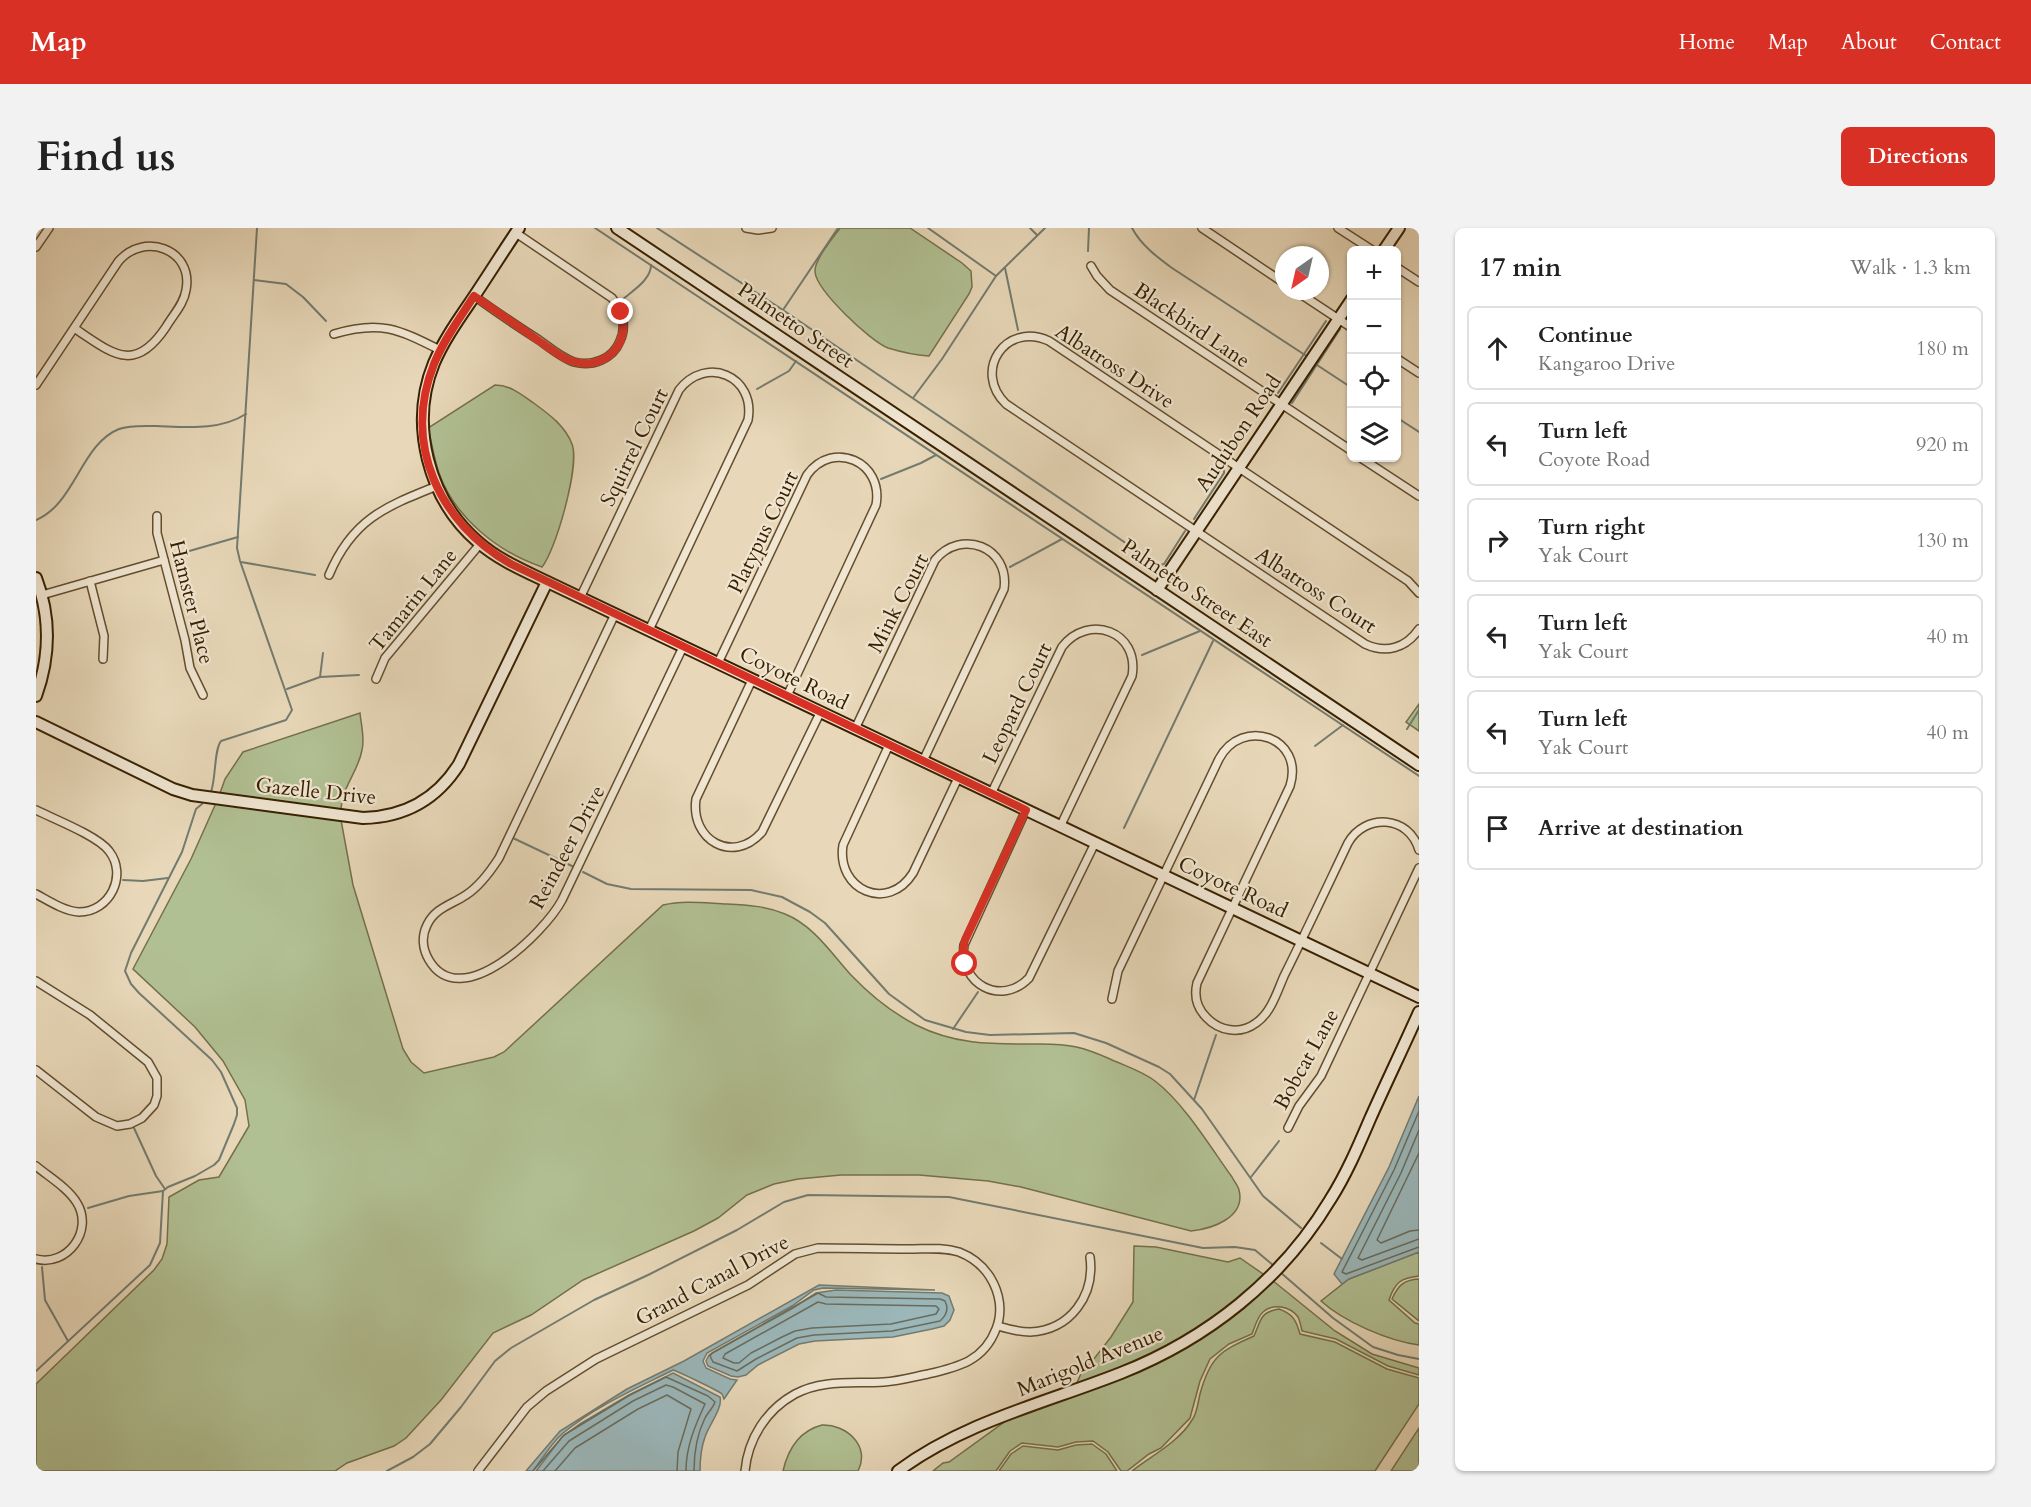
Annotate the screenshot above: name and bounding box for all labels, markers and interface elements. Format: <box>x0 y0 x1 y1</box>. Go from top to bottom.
text: Map <box>30 23 87 61</box>
text: Home <box>1679 28 1735 57</box>
text: Map <box>1768 28 1808 57</box>
text: About <box>1841 28 1897 57</box>
text: Contact <box>1930 28 2001 57</box>
button: Directions <box>1841 127 1995 186</box>
text: Find us <box>36 128 176 185</box>
north arrow <box>1275 246 1329 300</box>
map controls <box>1347 246 1401 462</box>
button: + <box>1347 246 1401 300</box>
text: 17 min <box>1479 250 1562 285</box>
text: Walk · 1.3 km <box>1850 254 1971 281</box>
street label: Palmetto Street <box>732 276 860 375</box>
street label: Blackbird Lane <box>1128 276 1256 375</box>
route end <box>607 298 633 324</box>
button: − <box>1347 300 1401 354</box>
street label: Albatross Drive <box>1049 317 1180 416</box>
text: Continue <box>1538 320 1633 350</box>
icon: ahead <box>1481 332 1514 365</box>
text: 180 m <box>1916 335 1969 362</box>
text: Kangaroo Drive <box>1538 350 1675 377</box>
button: locate <box>1347 354 1401 408</box>
street label: Audubon Road <box>1189 369 1288 498</box>
street label: Squirrel Court <box>593 383 676 511</box>
button: layers <box>1347 408 1401 462</box>
text: Turn left <box>1538 416 1627 446</box>
icon: left <box>1481 428 1514 461</box>
text: 920 m <box>1916 431 1969 458</box>
text: Coyote Road <box>1538 446 1650 473</box>
street label: Platypus Court <box>721 466 806 598</box>
text: Turn right <box>1538 512 1645 542</box>
icon: right <box>1481 524 1514 557</box>
text: 130 m <box>1916 527 1969 554</box>
street label: Palmetto Street East <box>1116 532 1278 655</box>
street label: Hamster Place <box>162 537 221 667</box>
street label: Albatross Court <box>1249 540 1382 641</box>
street label: Tamarin Lane <box>363 542 464 658</box>
text: Yak Court <box>1538 542 1628 569</box>
street label: Mink Court <box>861 548 936 658</box>
text: Turn left <box>1538 608 1627 638</box>
icon: left <box>1481 620 1514 653</box>
text: 40 m <box>1926 623 1969 650</box>
street label: Leopard Court <box>976 637 1059 769</box>
text: Yak Court <box>1538 638 1628 665</box>
street label: Coyote Road <box>734 640 853 717</box>
text: Turn left <box>1538 704 1627 734</box>
icon: left <box>1481 716 1514 749</box>
text: 40 m <box>1926 719 1969 746</box>
text: Yak Court <box>1538 734 1628 761</box>
street label: Gazelle Drive <box>254 771 378 812</box>
street label: Reindeer Drive <box>523 780 612 914</box>
icon: arrive <box>1481 812 1514 845</box>
text: Arrive at destination <box>1538 813 1743 843</box>
street label: Coyote Road <box>1173 849 1292 925</box>
route start <box>951 950 977 976</box>
street label: Bobcat Lane <box>1267 1004 1346 1115</box>
street label: Grand Canal Drive <box>630 1228 794 1333</box>
street label: Marigold Avenue <box>1013 1319 1168 1404</box>

